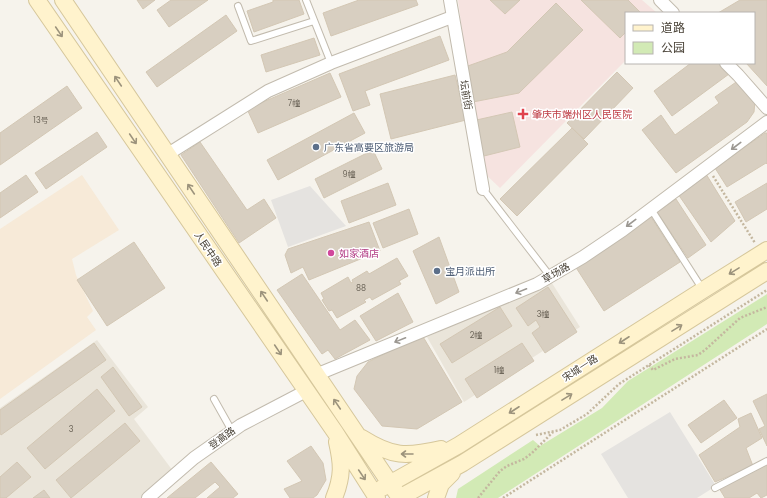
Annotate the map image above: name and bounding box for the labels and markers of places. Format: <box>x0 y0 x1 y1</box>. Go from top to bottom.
place label: 肇庆市端州区人民医院 <box>532 107 632 122</box>
marker: 肇庆市端州区人民医院 <box>517 108 529 120</box>
place label: 广东省高要区旅游局 <box>324 140 414 155</box>
marker: 广东省高要区旅游局 <box>311 142 321 152</box>
place label: 如家酒店 <box>339 246 379 261</box>
marker: 如家酒店 <box>326 248 336 258</box>
place label: 宝月派出所 <box>445 264 495 279</box>
marker: 宝月派出所 <box>432 266 442 276</box>

